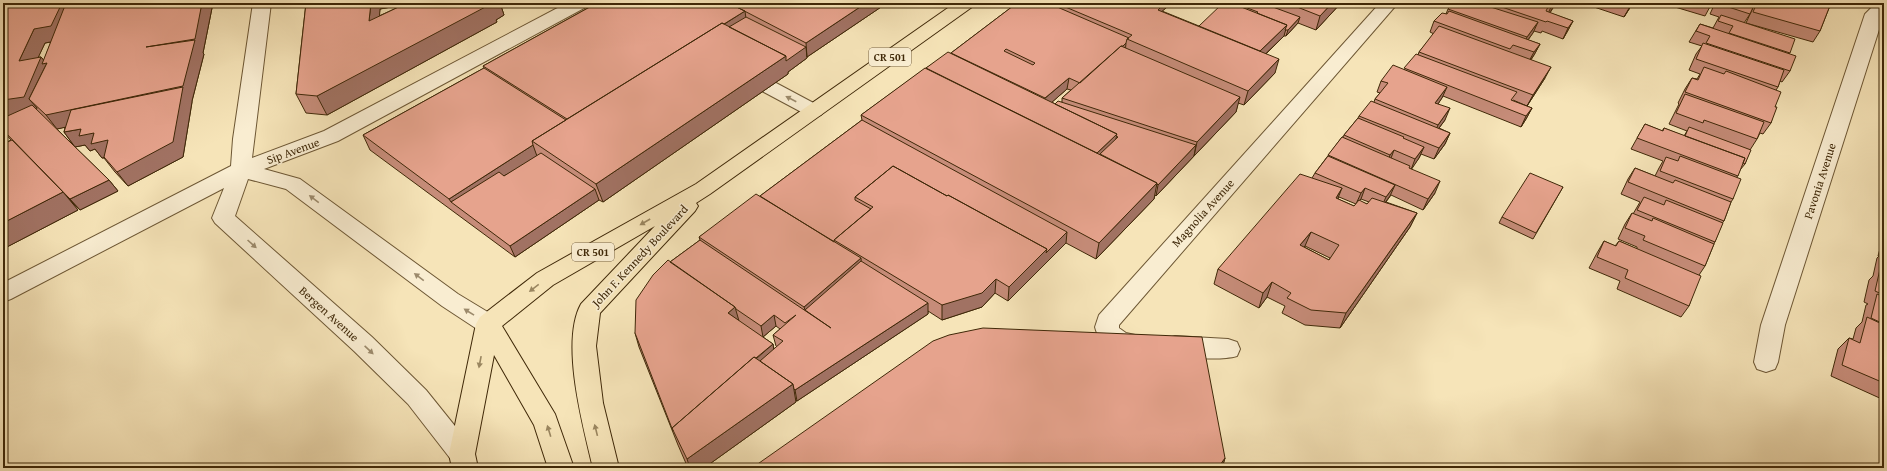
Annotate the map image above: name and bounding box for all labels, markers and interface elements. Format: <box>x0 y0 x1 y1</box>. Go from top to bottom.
road number: CR 501 <box>869 48 911 66</box>
one-way arrow <box>786 96 797 102</box>
street label: Sip Avenue <box>264 133 322 168</box>
street label: Pavonia Avenue <box>1799 140 1840 221</box>
street label: Magnolia Avenue <box>1167 175 1238 250</box>
one-way arrow <box>309 195 320 203</box>
street label: John F. Kennedy Boulevard <box>586 200 692 312</box>
one-way arrow <box>639 219 651 226</box>
one-way arrow <box>247 239 257 249</box>
road number: CR 501 <box>572 243 614 261</box>
one-way arrow <box>413 273 424 281</box>
street label: Bergen Avenue <box>296 282 363 345</box>
one-way arrow <box>528 284 539 293</box>
one-way arrow <box>464 308 474 316</box>
one-way arrow <box>364 345 374 355</box>
one-way arrow <box>477 356 483 368</box>
one-way arrow <box>593 424 599 436</box>
one-way arrow <box>546 425 552 437</box>

